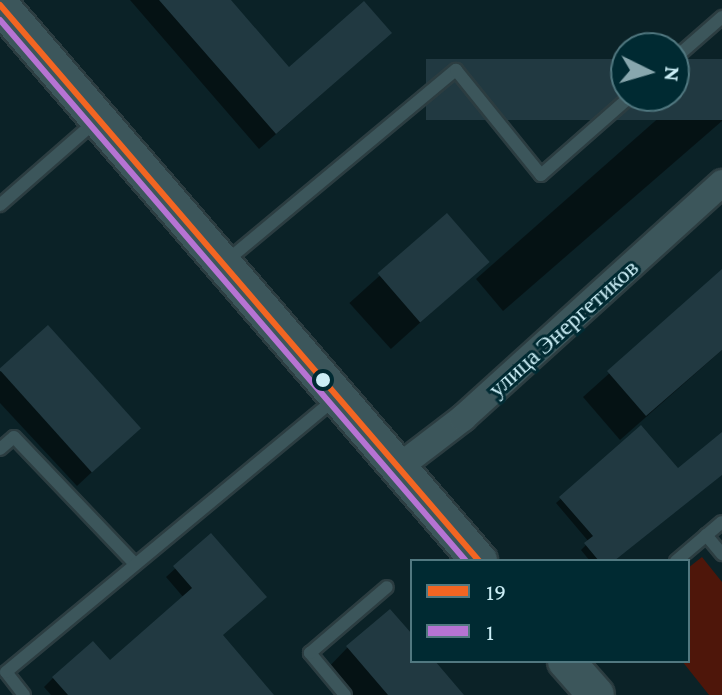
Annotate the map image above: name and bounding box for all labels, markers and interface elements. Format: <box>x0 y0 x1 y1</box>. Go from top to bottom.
north arrow <box>610 32 690 112</box>
text: N <box>659 65 686 83</box>
street label: улица Энергетиков <box>482 253 644 403</box>
unlabelled marker <box>315 372 331 388</box>
legend <box>410 559 690 663</box>
text: 19 <box>486 578 506 605</box>
text: 1 <box>486 618 494 645</box>

